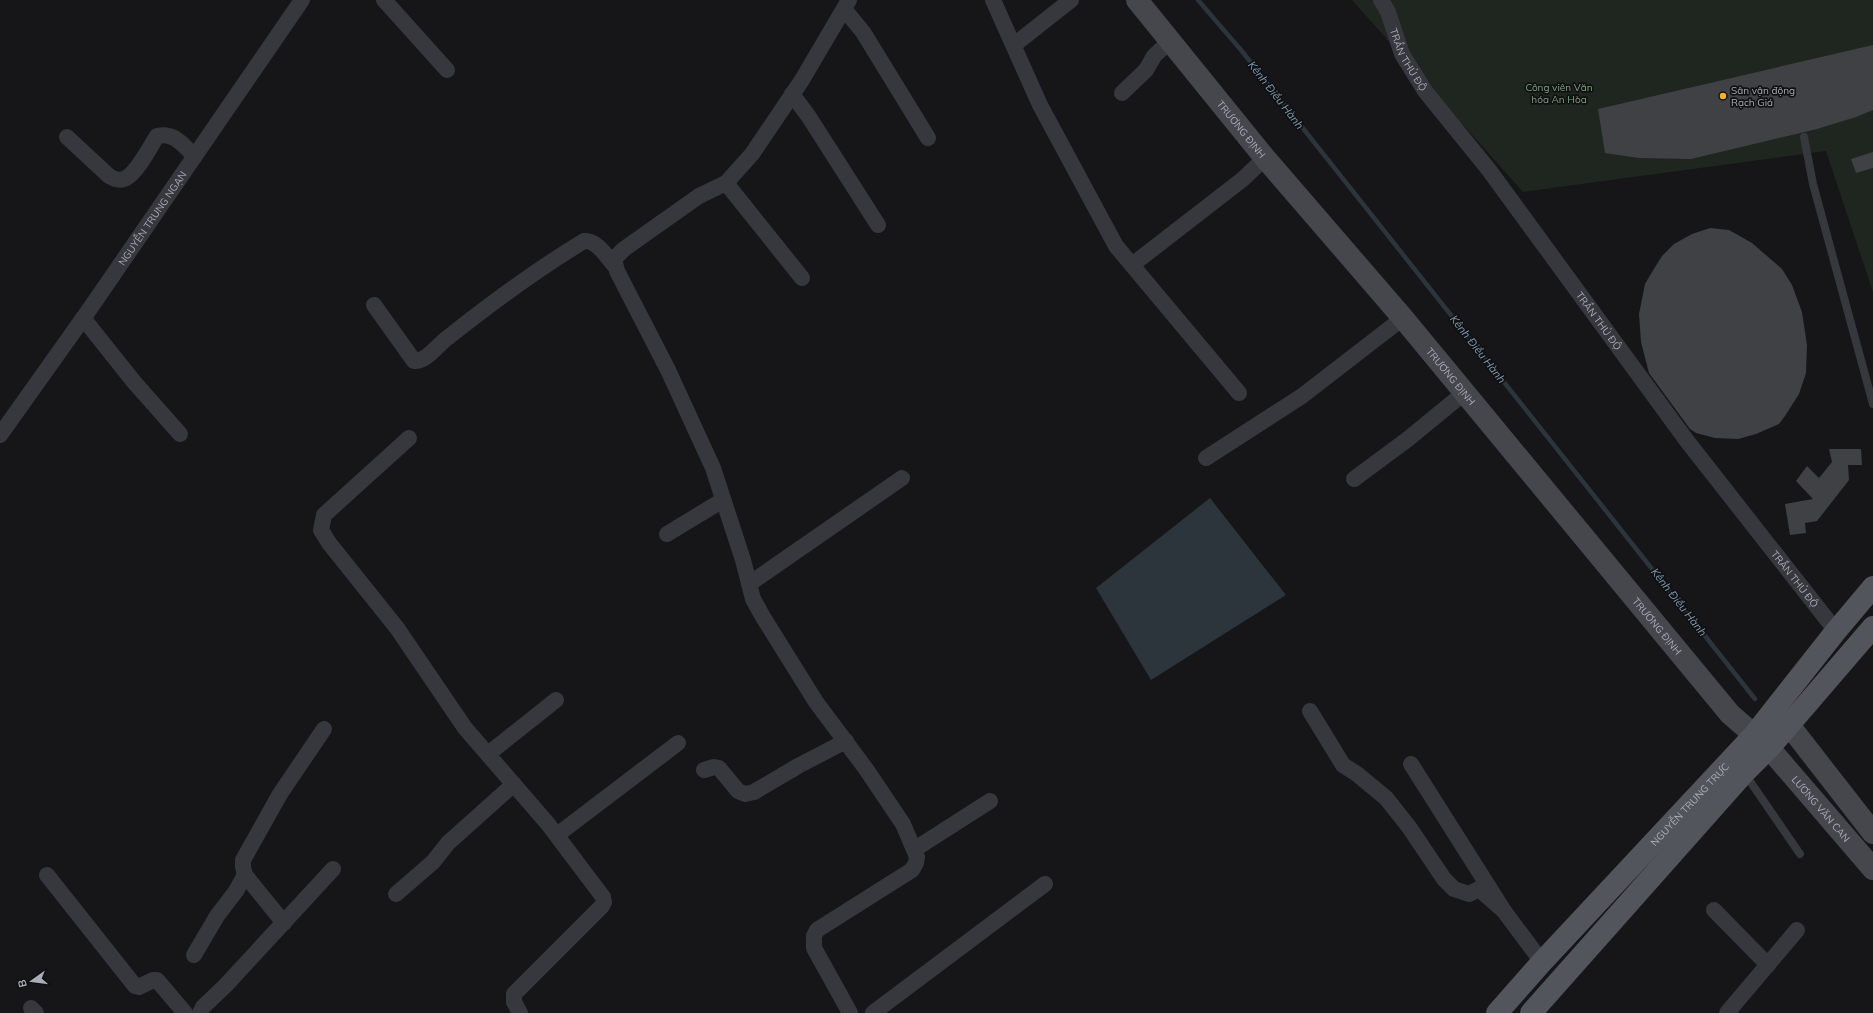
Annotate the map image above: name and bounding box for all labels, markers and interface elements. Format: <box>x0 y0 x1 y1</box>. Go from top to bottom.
street label: TRẦN THỦ ĐỘ <box>1387 27 1430 94</box>
water label: Kênh Điều Hành <box>1245 58 1307 132</box>
park label: Công viên Văn hóa An Hòa <box>1525 81 1593 106</box>
place label: Sân vận động Rạch Giá <box>1731 84 1795 109</box>
marker: Sân vận động Rạch Giá <box>1718 91 1728 101</box>
street label: TRƯƠNG ĐỊNH <box>1214 97 1269 161</box>
street label: NGUYỄN TRUNG NGẠN <box>115 168 189 268</box>
street label: TRẦN THỦ ĐỘ <box>1573 289 1625 353</box>
water label: Kênh Điều Hành <box>1447 312 1509 386</box>
street label: TRƯƠNG ĐỊNH <box>1423 345 1478 408</box>
street label: TRẦN THỦ ĐỘ <box>1769 547 1822 610</box>
water label: Kênh Điều Hành <box>1648 565 1710 639</box>
street label: TRƯƠNG ĐỊNH <box>1630 595 1685 657</box>
street label: NGUYỄN TRUNG TRỰC <box>1647 760 1732 848</box>
street label: LƯƠNG VĂN CAN <box>1789 773 1853 844</box>
north arrow <box>12 961 52 1001</box>
text: B <box>14 978 30 989</box>

